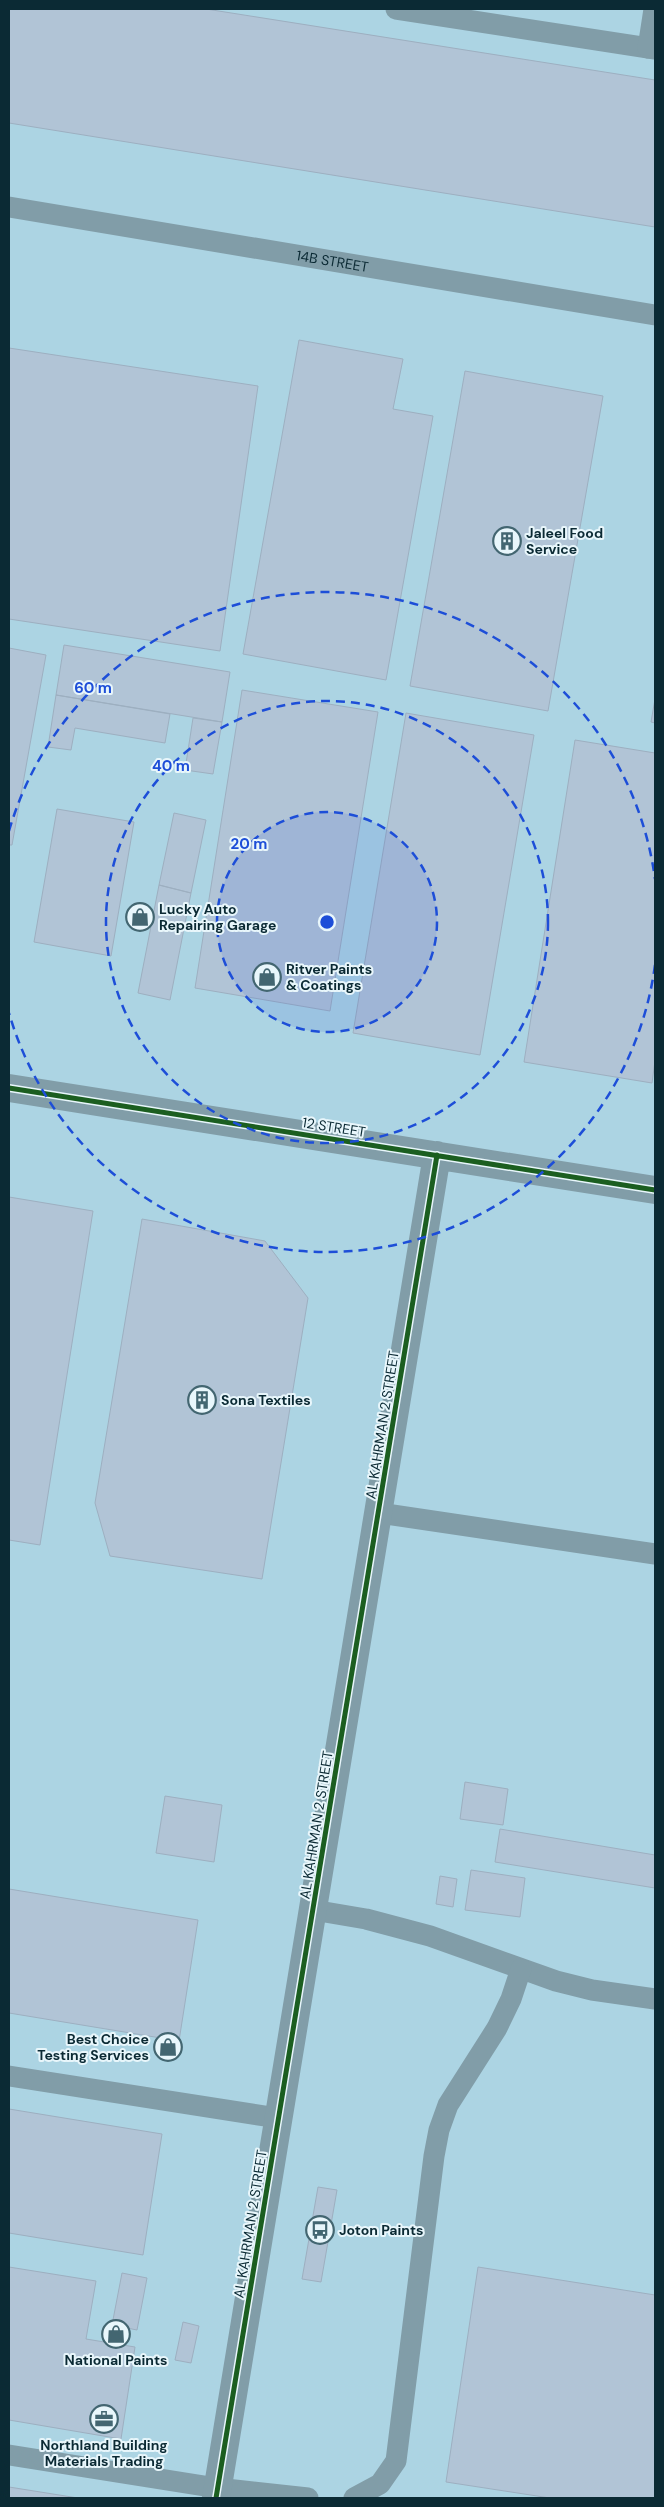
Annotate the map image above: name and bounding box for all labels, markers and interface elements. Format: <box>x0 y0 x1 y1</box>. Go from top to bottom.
street label: 14B STREET <box>295 246 370 276</box>
place label: Jaleel Food Service <box>526 524 603 558</box>
building icon: Jaleel Food Service <box>492 526 522 556</box>
text: 60 m <box>74 678 112 698</box>
text: 40 m <box>152 756 190 776</box>
text: 20 m <box>231 834 267 854</box>
place label: Lucky Auto Repairing Garage <box>159 900 276 934</box>
shop icon: Lucky Auto Repairing Garage <box>125 902 155 932</box>
centre of rings <box>318 913 336 931</box>
place label: Ritver Paints & Coatings <box>286 960 372 994</box>
shop icon: Ritver Paints & Coatings <box>252 962 282 992</box>
street label: 12 STREET <box>301 1113 367 1141</box>
street label: AL KAHRMAN 2 STREET <box>361 1350 403 1500</box>
building icon: Sona Textiles <box>187 1385 217 1415</box>
place label: Sona Textiles <box>221 1391 311 1409</box>
street label: AL KAHRMAN 2 STREET <box>295 1750 337 1900</box>
place label: Best Choice Testing Services <box>37 2030 149 2064</box>
shop icon: Best Choice Testing Services <box>153 2032 183 2062</box>
street label: AL KAHRMAN 2 STREET <box>229 2149 271 2299</box>
bus stop icon: Joton Paints <box>305 2215 335 2245</box>
place label: Joton Paints <box>339 2221 424 2239</box>
shop icon: National Paints <box>101 2319 131 2349</box>
place label: National Paints <box>65 2351 167 2369</box>
office icon: Northland Building Materials Trading <box>89 2404 119 2434</box>
place label: Northland Building Materials Trading <box>40 2436 168 2470</box>

